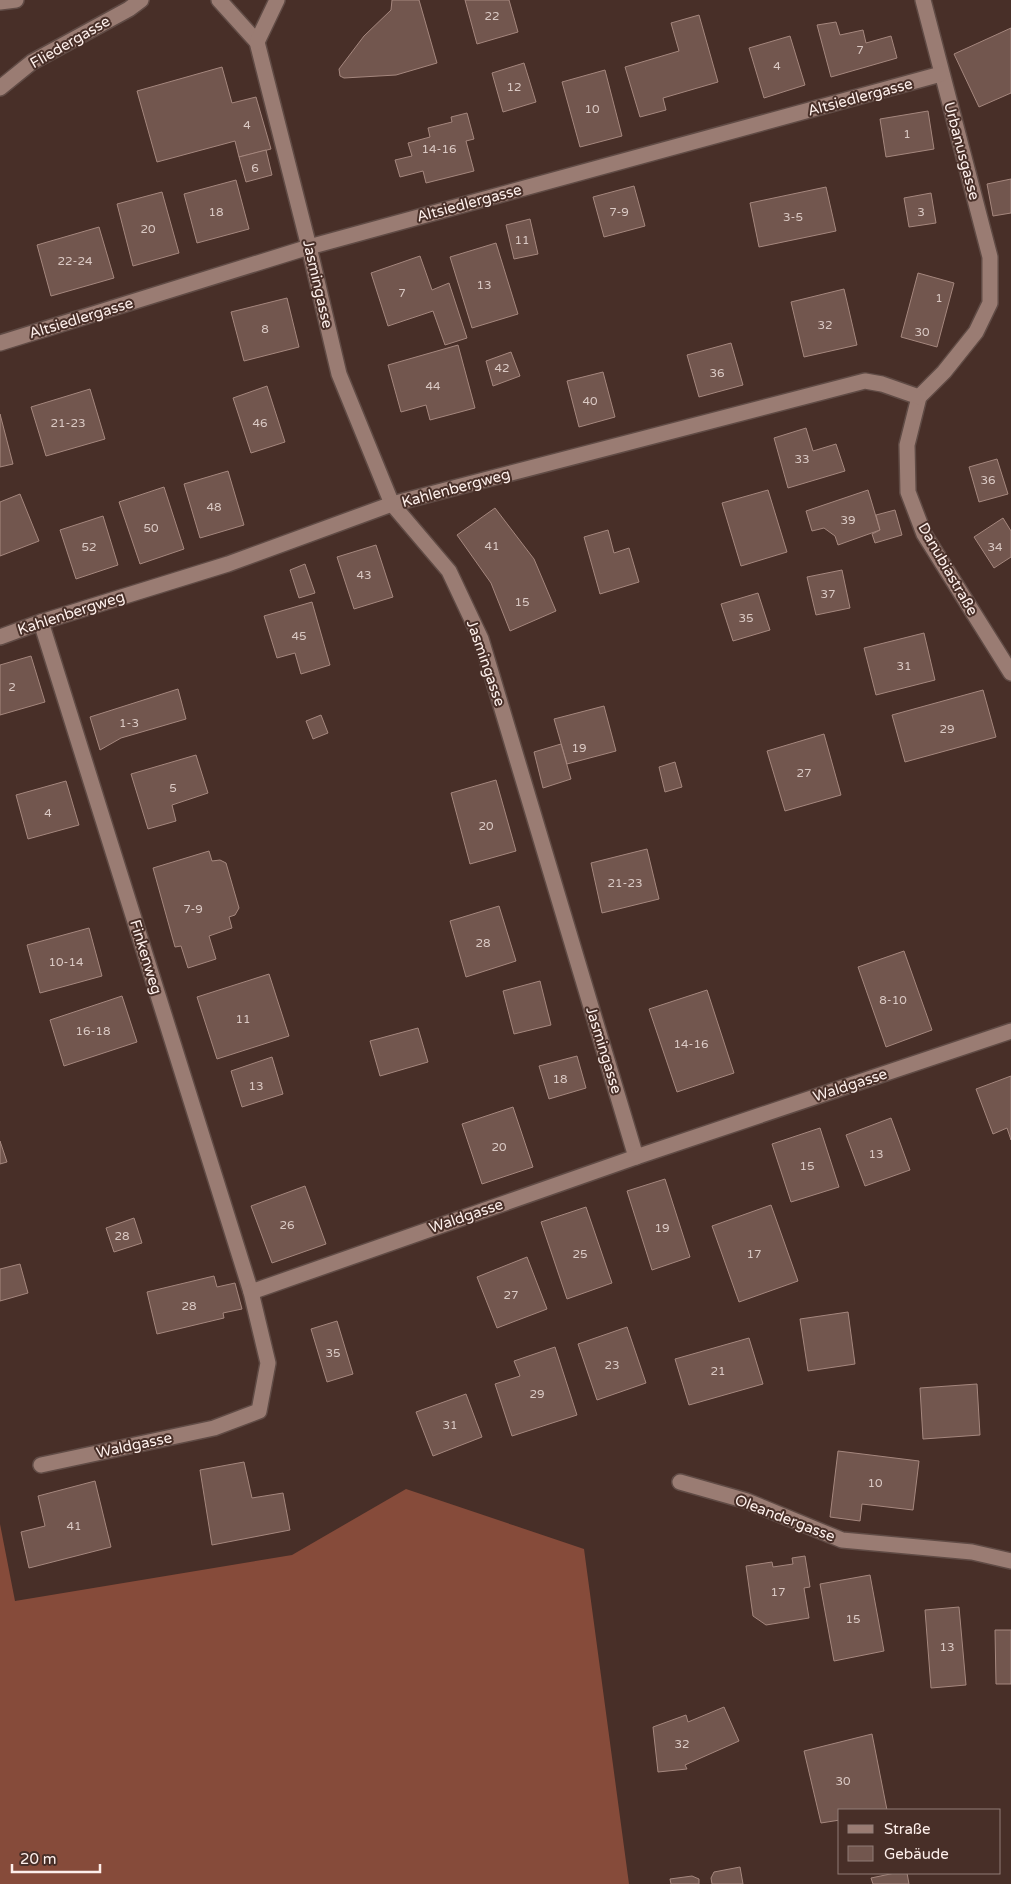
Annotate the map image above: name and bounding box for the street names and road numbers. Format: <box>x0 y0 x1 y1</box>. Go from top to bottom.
street label: Fliedergasse <box>27 12 113 72</box>
street label: Altsiedlergasse <box>806 74 914 120</box>
street label: Urbanusgasse <box>940 100 984 202</box>
street label: Altsiedlergasse <box>415 180 523 226</box>
street label: Jasmingasse <box>299 238 337 330</box>
street label: Altsiedlergasse <box>27 294 135 342</box>
street label: Kahlenbergweg <box>400 465 512 511</box>
street label: Danubiastraße <box>914 519 982 619</box>
street label: Kahlenbergweg <box>15 587 127 639</box>
street label: Jasmingasse <box>463 617 509 709</box>
street label: Finkenweg <box>126 918 166 996</box>
street label: Jasmingasse <box>582 1004 626 1096</box>
street label: Waldgasse <box>811 1065 889 1105</box>
street label: Waldgasse <box>427 1195 505 1237</box>
street label: Waldgasse <box>94 1428 174 1462</box>
street label: Oleandergasse <box>732 1491 838 1545</box>

